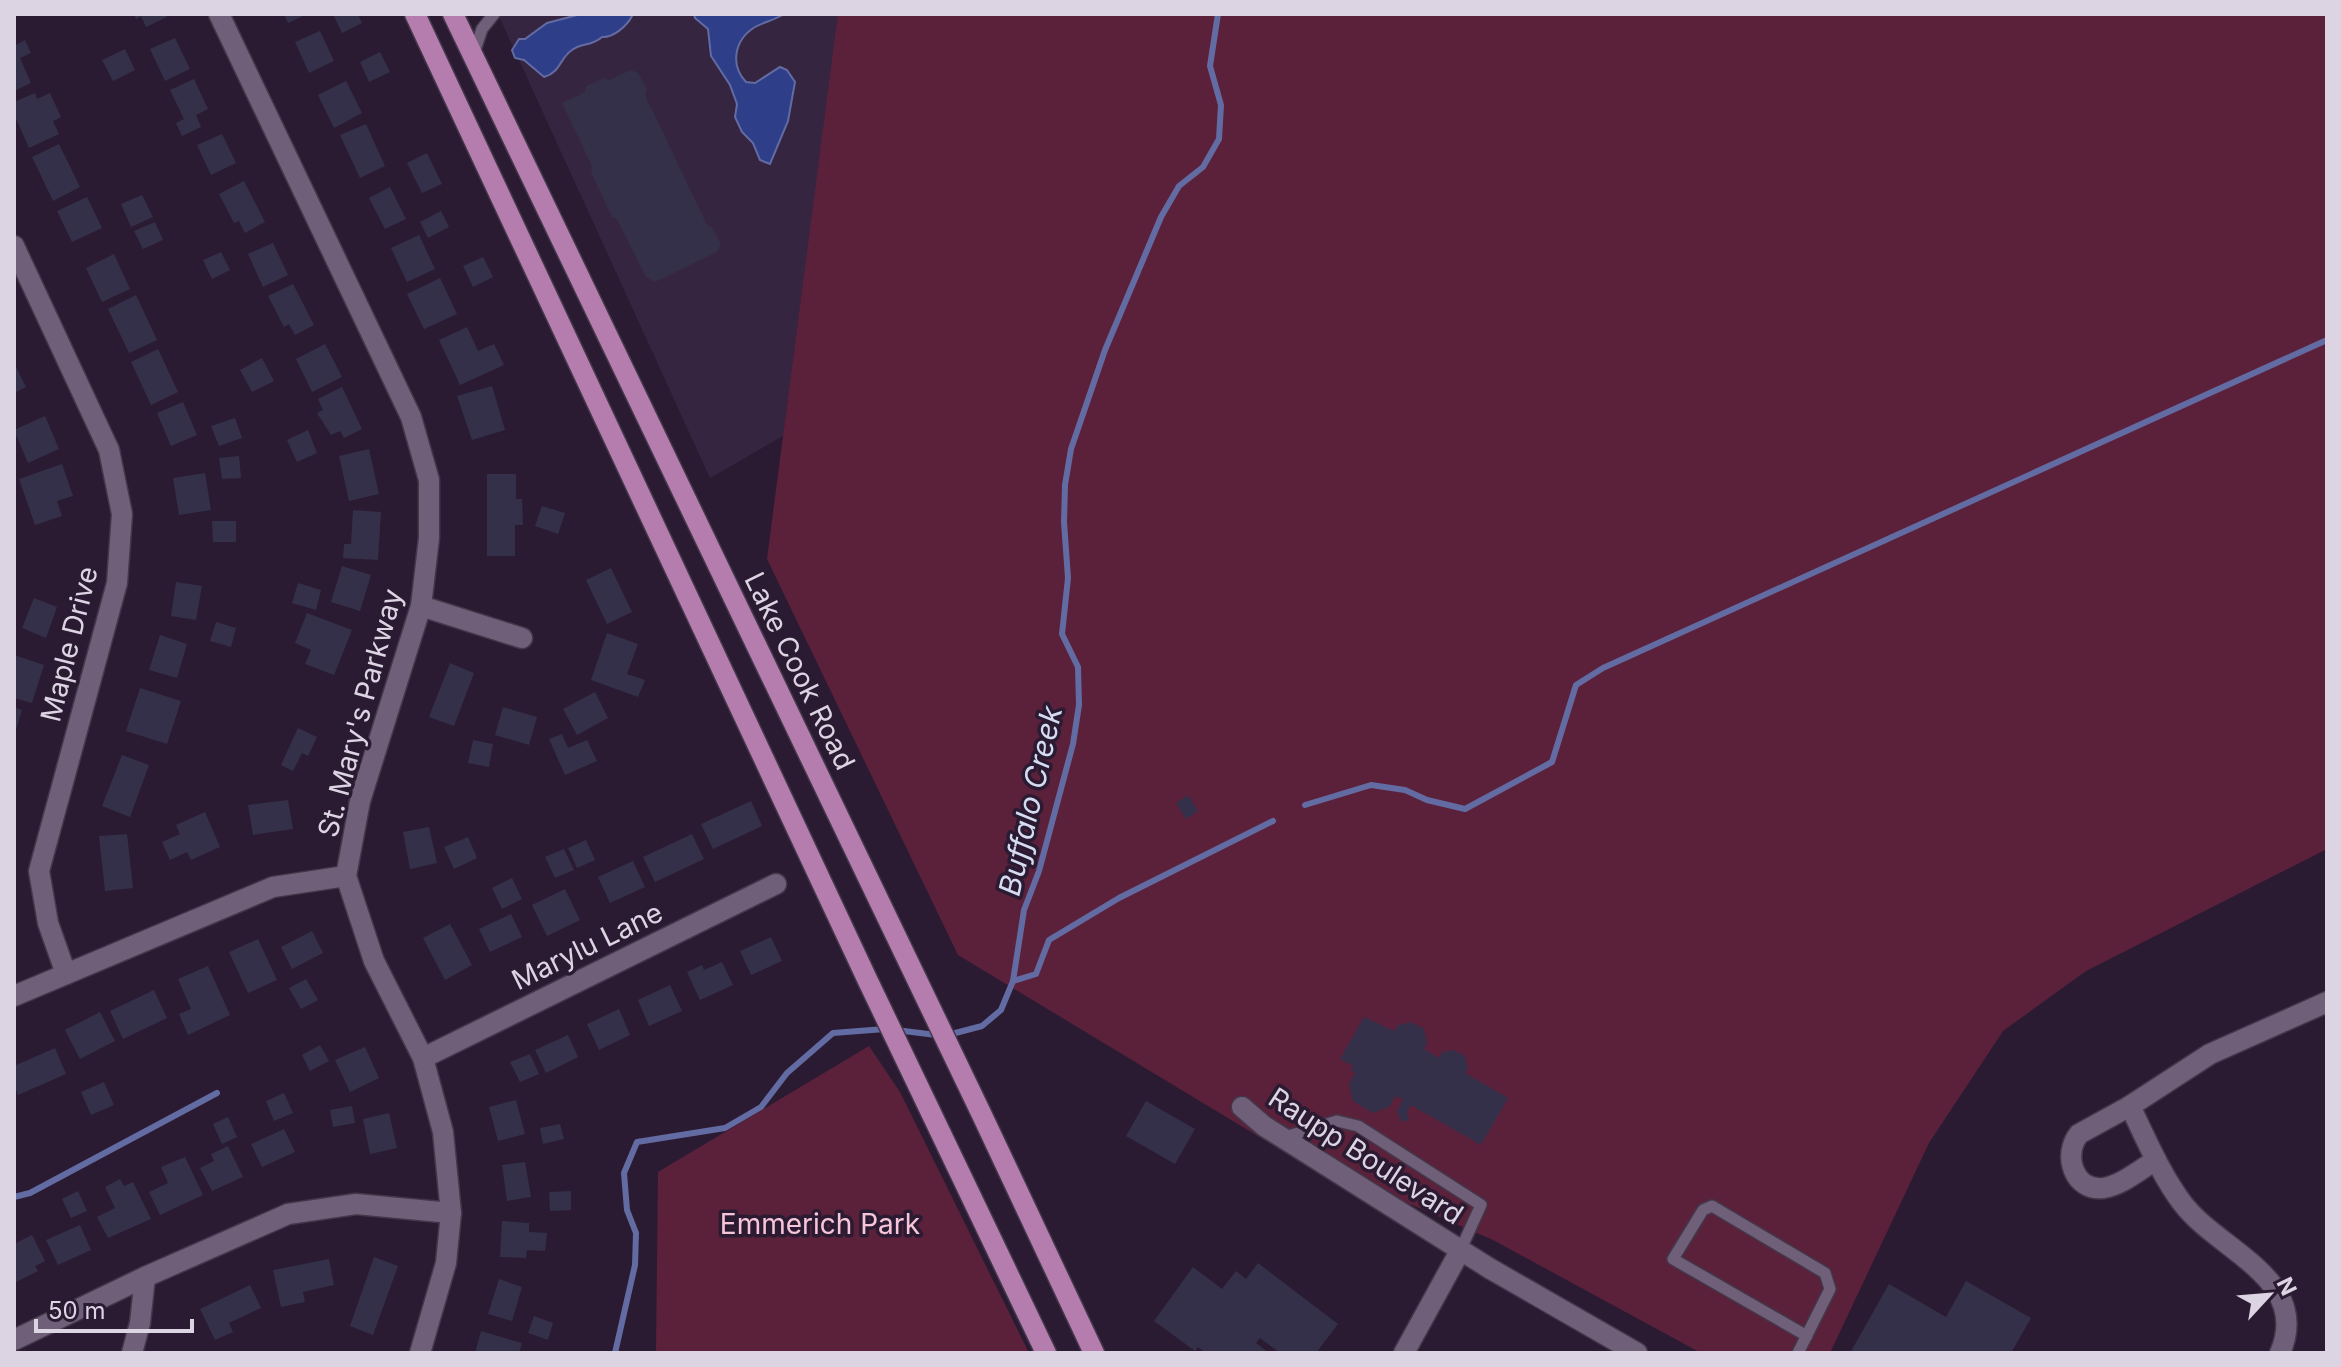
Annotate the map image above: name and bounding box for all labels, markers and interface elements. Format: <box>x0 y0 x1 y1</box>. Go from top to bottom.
street label: Maple Drive <box>33 563 105 725</box>
street label: Lake Cook Road <box>738 567 862 775</box>
street label: St. Mary's Parkway <box>310 585 410 841</box>
water label: Buffalo Creek <box>991 702 1069 899</box>
street label: Marylu Lane <box>506 895 668 997</box>
street label: Raupp Boulevard <box>1262 1080 1470 1232</box>
park label: Emmerich Park <box>720 1207 920 1241</box>
north arrow <box>2229 1255 2309 1335</box>
text: N <box>2272 1273 2302 1299</box>
scale bar <box>36 1283 192 1333</box>
text: 50 m <box>48 1296 106 1325</box>

